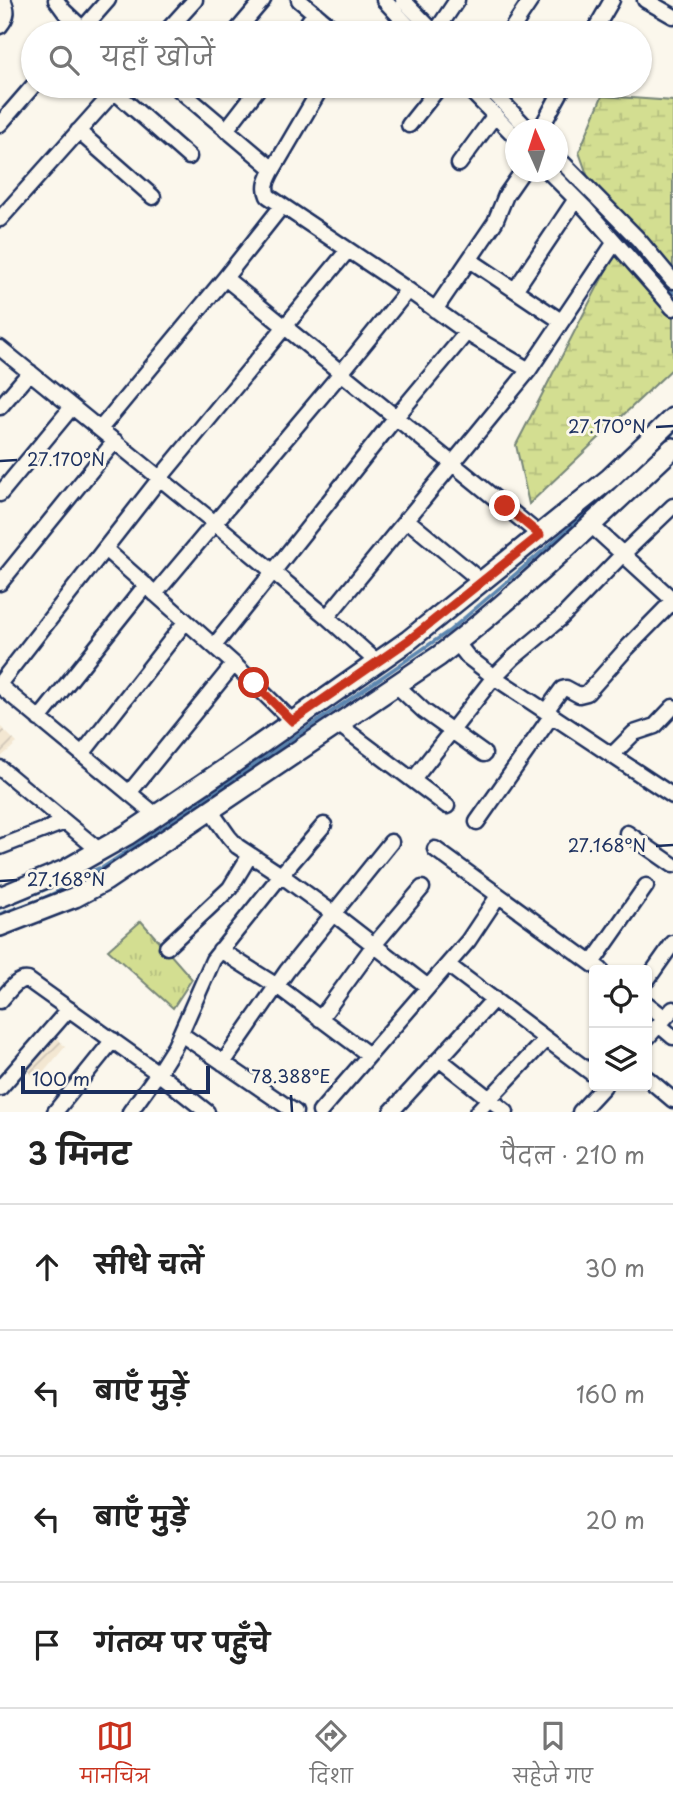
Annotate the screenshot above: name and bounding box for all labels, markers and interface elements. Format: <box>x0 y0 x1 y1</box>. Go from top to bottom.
search box <box>21 21 652 98</box>
text: यहाँ खोजें <box>101 36 215 75</box>
icon: search <box>45 41 83 79</box>
north arrow <box>505 119 568 182</box>
text: 27.170°N <box>568 412 646 439</box>
text: 27.170°N <box>27 445 105 472</box>
route end <box>489 490 520 521</box>
route start <box>238 667 269 698</box>
text: 27.168°N <box>568 831 646 858</box>
text: 27.168°N <box>27 865 105 892</box>
map controls <box>589 965 652 1091</box>
button: locate <box>589 965 652 1028</box>
button: layers <box>589 1028 652 1091</box>
text: 78.388°E <box>251 1062 331 1089</box>
scale bar <box>21 1063 210 1095</box>
text: 100 m <box>32 1064 90 1092</box>
text: 3 मिनट <box>28 1130 130 1175</box>
text: पैदल · 210 m <box>501 1137 645 1172</box>
text: सीधे चलें <box>95 1244 203 1283</box>
icon: ahead <box>28 1248 66 1286</box>
text: 30 m <box>584 1250 645 1285</box>
text: बाएँ मुड़ें <box>95 1370 188 1409</box>
icon: left <box>28 1374 66 1412</box>
text: 160 m <box>576 1376 645 1411</box>
text: बाएँ मुड़ें <box>95 1496 188 1535</box>
icon: left <box>28 1500 66 1538</box>
text: 20 m <box>586 1502 645 1537</box>
text: गंतव्य पर पहुँचे <box>95 1622 270 1661</box>
icon: arrive <box>28 1626 66 1664</box>
tab: मानचित्र <box>80 1717 150 1797</box>
tab: दिशा <box>310 1717 353 1797</box>
tab: सहेजे गए <box>513 1717 593 1797</box>

